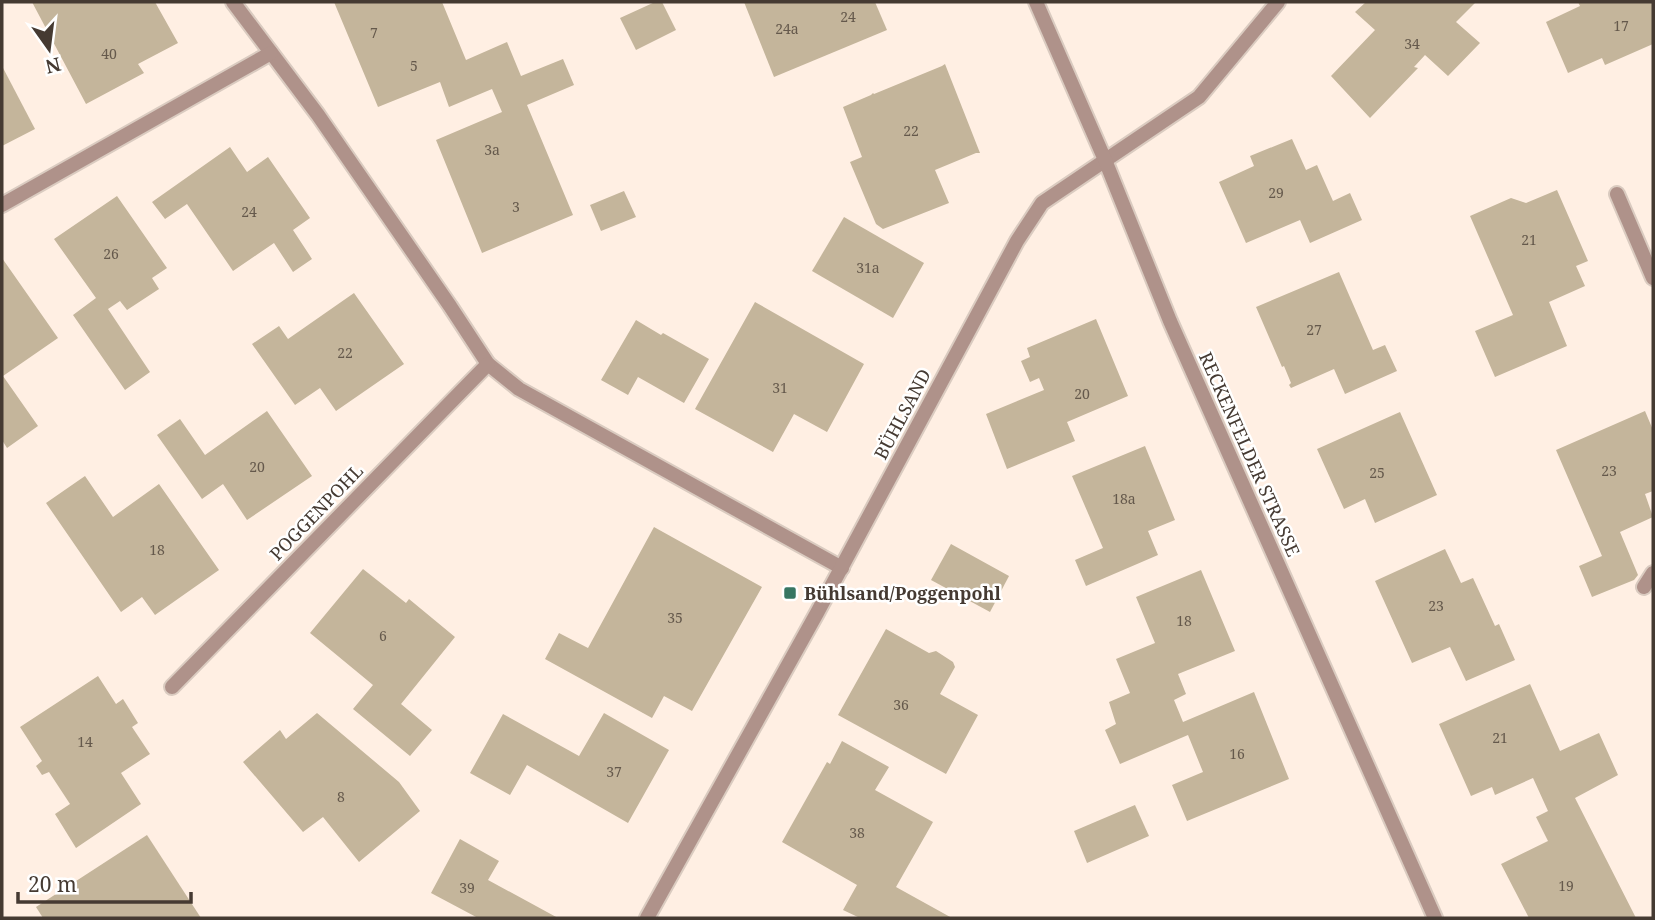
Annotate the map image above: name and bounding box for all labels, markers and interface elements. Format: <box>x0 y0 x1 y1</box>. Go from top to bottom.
house number: 24 <box>840 7 856 26</box>
north arrow <box>14 14 84 84</box>
house number: 17 <box>1613 16 1629 35</box>
house number: 24a <box>775 19 799 38</box>
house number: 7 <box>370 23 378 42</box>
house number: 34 <box>1404 34 1420 53</box>
house number: 40 <box>101 44 117 63</box>
text: N <box>43 51 64 80</box>
house number: 5 <box>410 56 418 75</box>
house number: 22 <box>903 121 919 140</box>
house number: 3a <box>484 140 500 159</box>
house number: 29 <box>1268 183 1284 202</box>
house number: 3 <box>512 197 520 216</box>
house number: 24 <box>241 202 257 221</box>
house number: 21 <box>1521 230 1537 249</box>
house number: 26 <box>103 244 119 263</box>
house number: 31a <box>856 258 880 277</box>
house number: 27 <box>1306 320 1322 339</box>
house number: 22 <box>337 343 353 362</box>
street label: RECKENFELDER STRASSE <box>1194 348 1306 560</box>
street label: BÜHLSAND <box>868 365 936 463</box>
house number: 31 <box>772 378 788 397</box>
house number: 20 <box>1074 384 1090 403</box>
house number: 20 <box>249 457 265 476</box>
street label: POGGENPOHL <box>264 459 368 565</box>
house number: 23 <box>1601 461 1617 480</box>
house number: 25 <box>1369 463 1385 482</box>
house number: 18a <box>1112 489 1136 508</box>
house number: 18 <box>149 540 165 559</box>
place label: Bühlsand/Poggenpohl <box>804 581 1001 605</box>
marker: Bühlsand/Poggenpohl <box>782 585 798 601</box>
house number: 23 <box>1428 596 1444 615</box>
house number: 35 <box>667 608 683 627</box>
house number: 18 <box>1176 611 1192 630</box>
house number: 6 <box>379 626 387 645</box>
house number: 36 <box>893 695 909 714</box>
house number: 21 <box>1492 728 1508 747</box>
house number: 14 <box>77 732 93 751</box>
house number: 16 <box>1229 744 1245 763</box>
house number: 37 <box>606 762 622 781</box>
house number: 8 <box>337 787 345 806</box>
house number: 38 <box>849 823 865 842</box>
scale bar <box>18 860 191 904</box>
text: 20 m <box>28 870 77 898</box>
house number: 19 <box>1558 876 1574 895</box>
house number: 39 <box>459 878 475 897</box>

